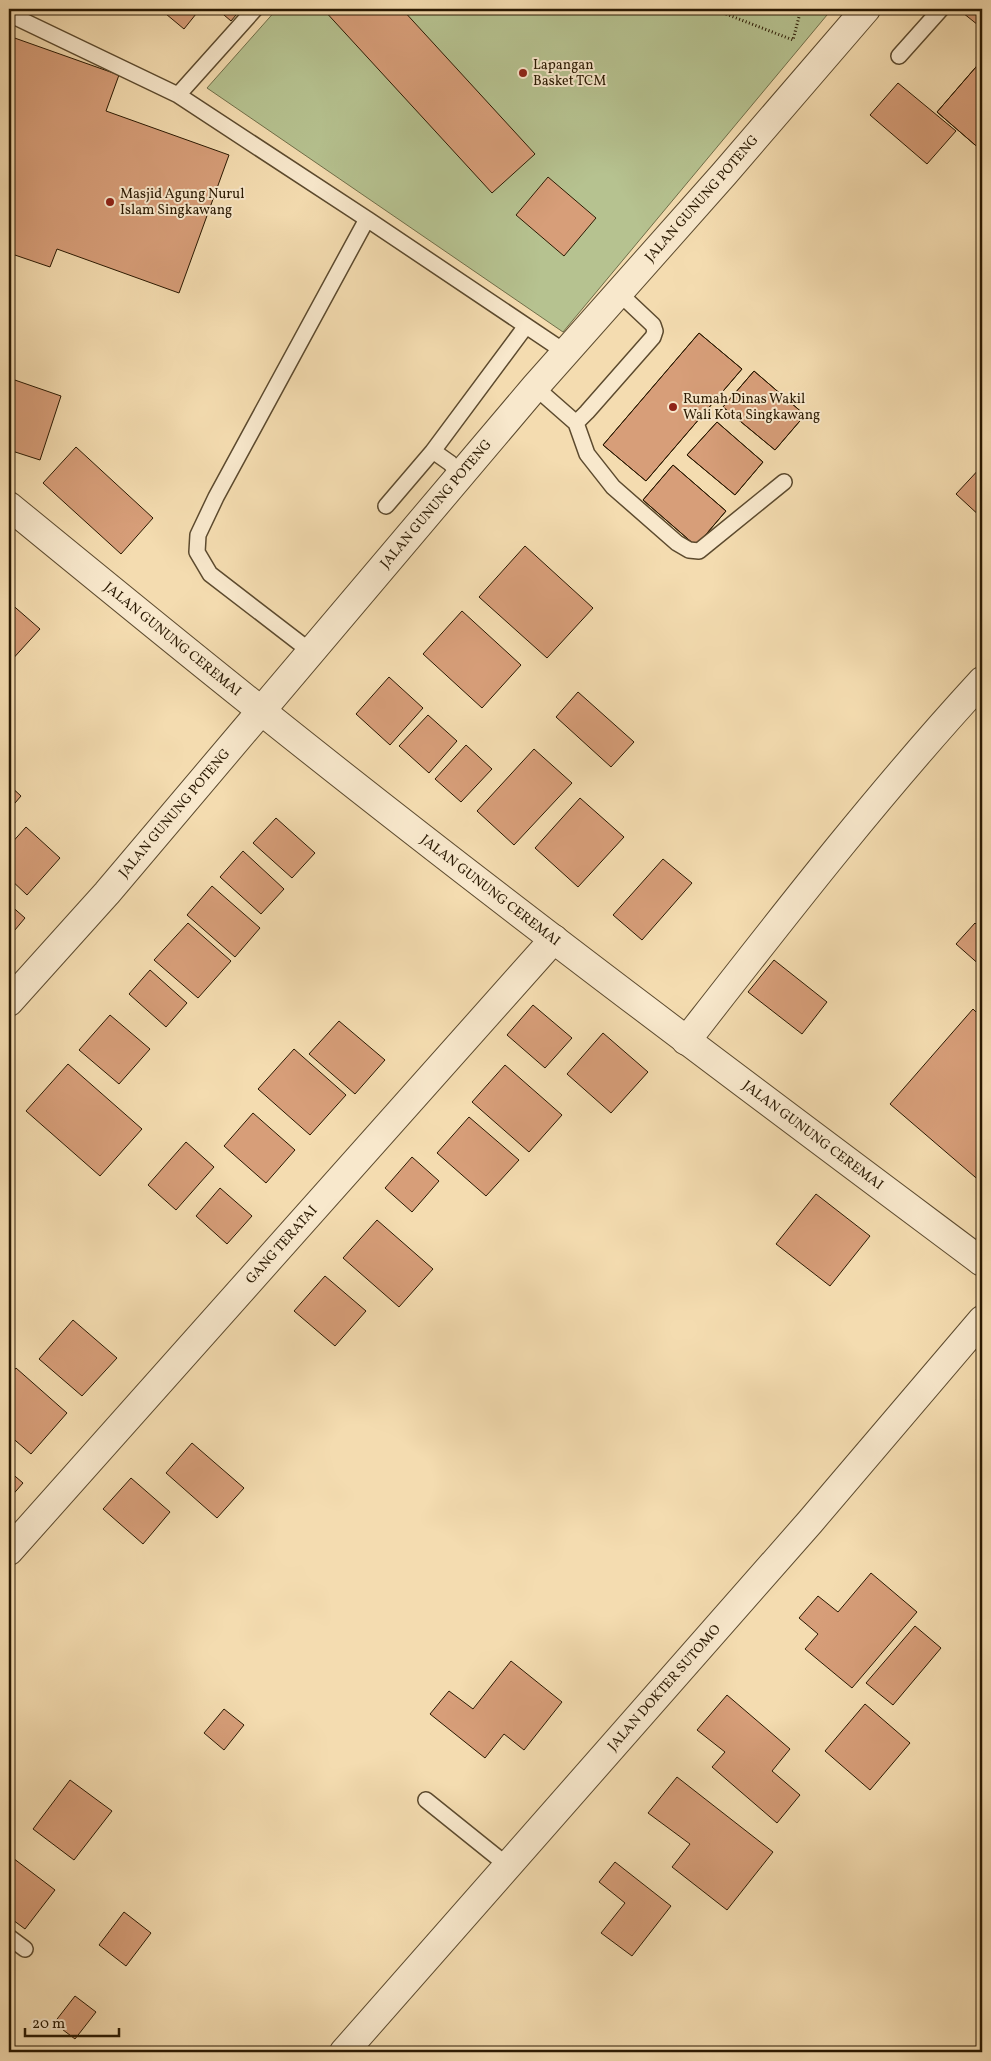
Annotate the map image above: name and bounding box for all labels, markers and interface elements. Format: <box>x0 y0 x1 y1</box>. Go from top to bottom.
place label: Lapangan Basket TCM <box>533 56 606 91</box>
marker: Lapangan Basket TCM <box>517 67 529 79</box>
street label: JALAN GUNUNG POTENG <box>641 131 763 266</box>
place label: Masjid Agung Nurul Islam Singkawang <box>120 185 244 220</box>
marker: Masjid Agung Nurul Islam Singkawang <box>104 196 116 208</box>
place label: Rumah Dinas Wakil Wali Kota Singkawang <box>683 390 820 425</box>
marker: Rumah Dinas Wakil Wali Kota Singkawang <box>667 401 679 413</box>
street label: JALAN GUNUNG POTENG <box>376 436 496 573</box>
street label: JALAN GUNUNG CEREMAI <box>100 578 245 701</box>
street label: JALAN GUNUNG POTENG <box>114 745 234 882</box>
street label: JALAN GUNUNG CEREMAI <box>416 830 564 950</box>
street label: JALAN GUNUNG CEREMAI <box>738 1076 887 1194</box>
street label: GANG TERATAI <box>241 1201 322 1288</box>
street label: JALAN DOKTER SUTOMO <box>603 1620 725 1755</box>
scale bar <box>25 2006 119 2038</box>
text: 20 m <box>32 2014 65 2035</box>

